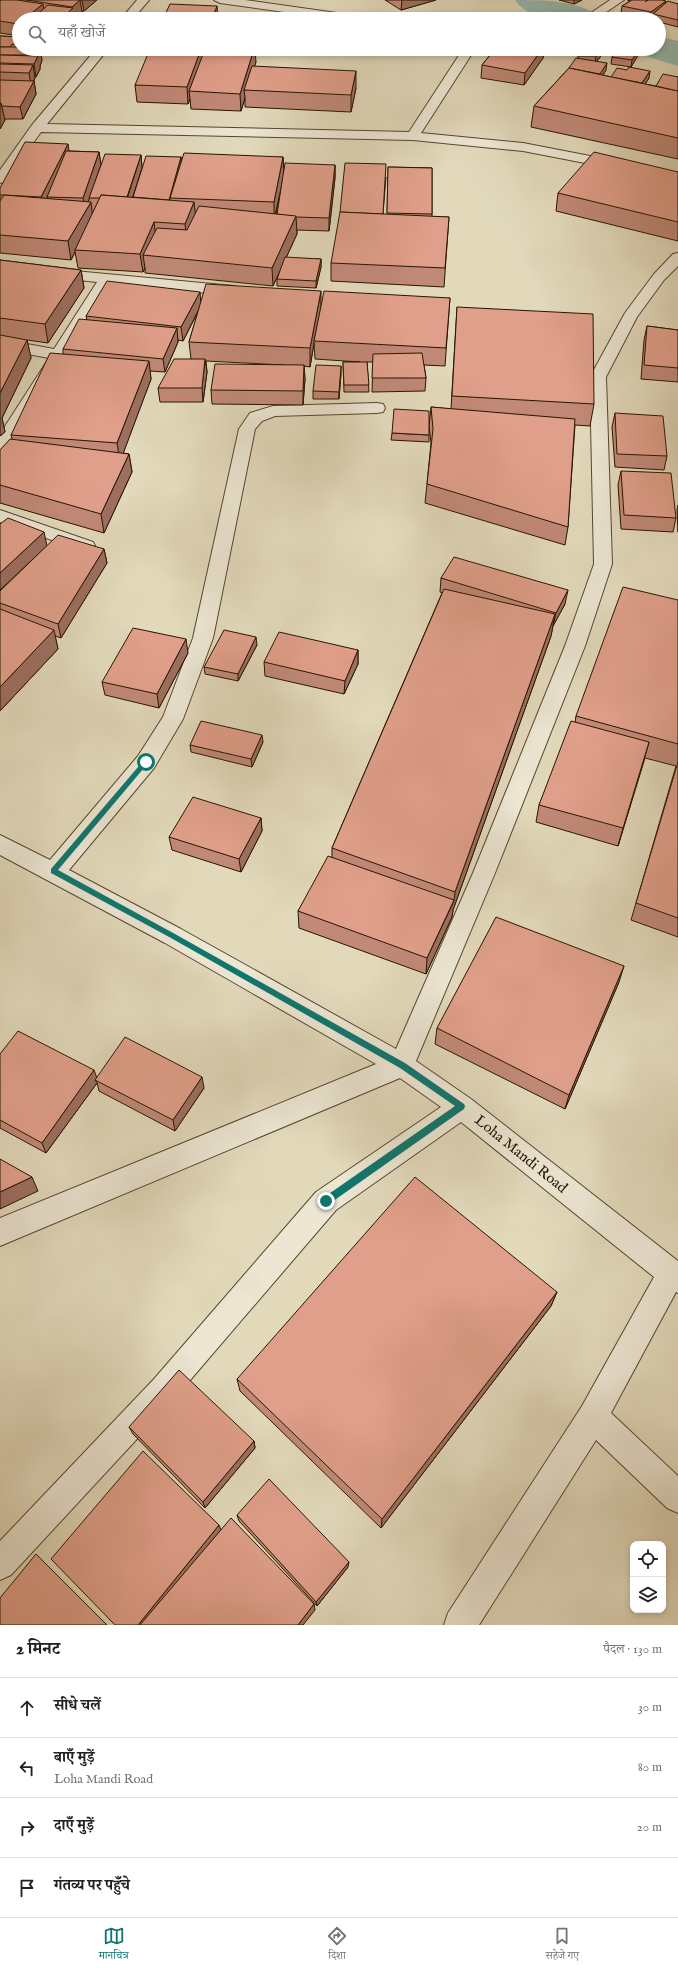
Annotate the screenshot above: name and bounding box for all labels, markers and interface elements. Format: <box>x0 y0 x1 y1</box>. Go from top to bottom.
search box <box>12 12 666 56</box>
icon: search <box>26 23 48 45</box>
text: यहाँ खोजें <box>58 23 105 42</box>
route start <box>137 753 155 771</box>
street label: Loha Mandi Road <box>471 1111 572 1198</box>
route end <box>317 1192 335 1210</box>
map controls <box>630 1541 666 1613</box>
button: locate <box>630 1541 666 1577</box>
button: layers <box>630 1577 666 1613</box>
text: 2 मिनट <box>16 1639 60 1660</box>
text: पैदल · 130 m <box>603 1641 662 1658</box>
text: सीधे चलें <box>54 1696 101 1715</box>
icon: ahead <box>16 1697 38 1719</box>
text: 30 m <box>638 1699 662 1716</box>
text: बाएँ मुड़ें <box>54 1748 94 1767</box>
icon: left <box>16 1757 38 1779</box>
text: 80 m <box>638 1759 662 1776</box>
text: Loha Mandi Road <box>54 1771 153 1788</box>
text: दाएँ मुड़ें <box>54 1816 94 1835</box>
icon: right <box>16 1817 38 1839</box>
text: 20 m <box>637 1819 662 1836</box>
text: गंतव्य पर पहुँचे <box>54 1876 130 1895</box>
icon: arrive <box>16 1877 38 1899</box>
tab: मानचित्र <box>99 1925 129 1966</box>
tab: दिशा <box>326 1925 348 1966</box>
tab: सहेजे गए <box>546 1925 579 1966</box>

